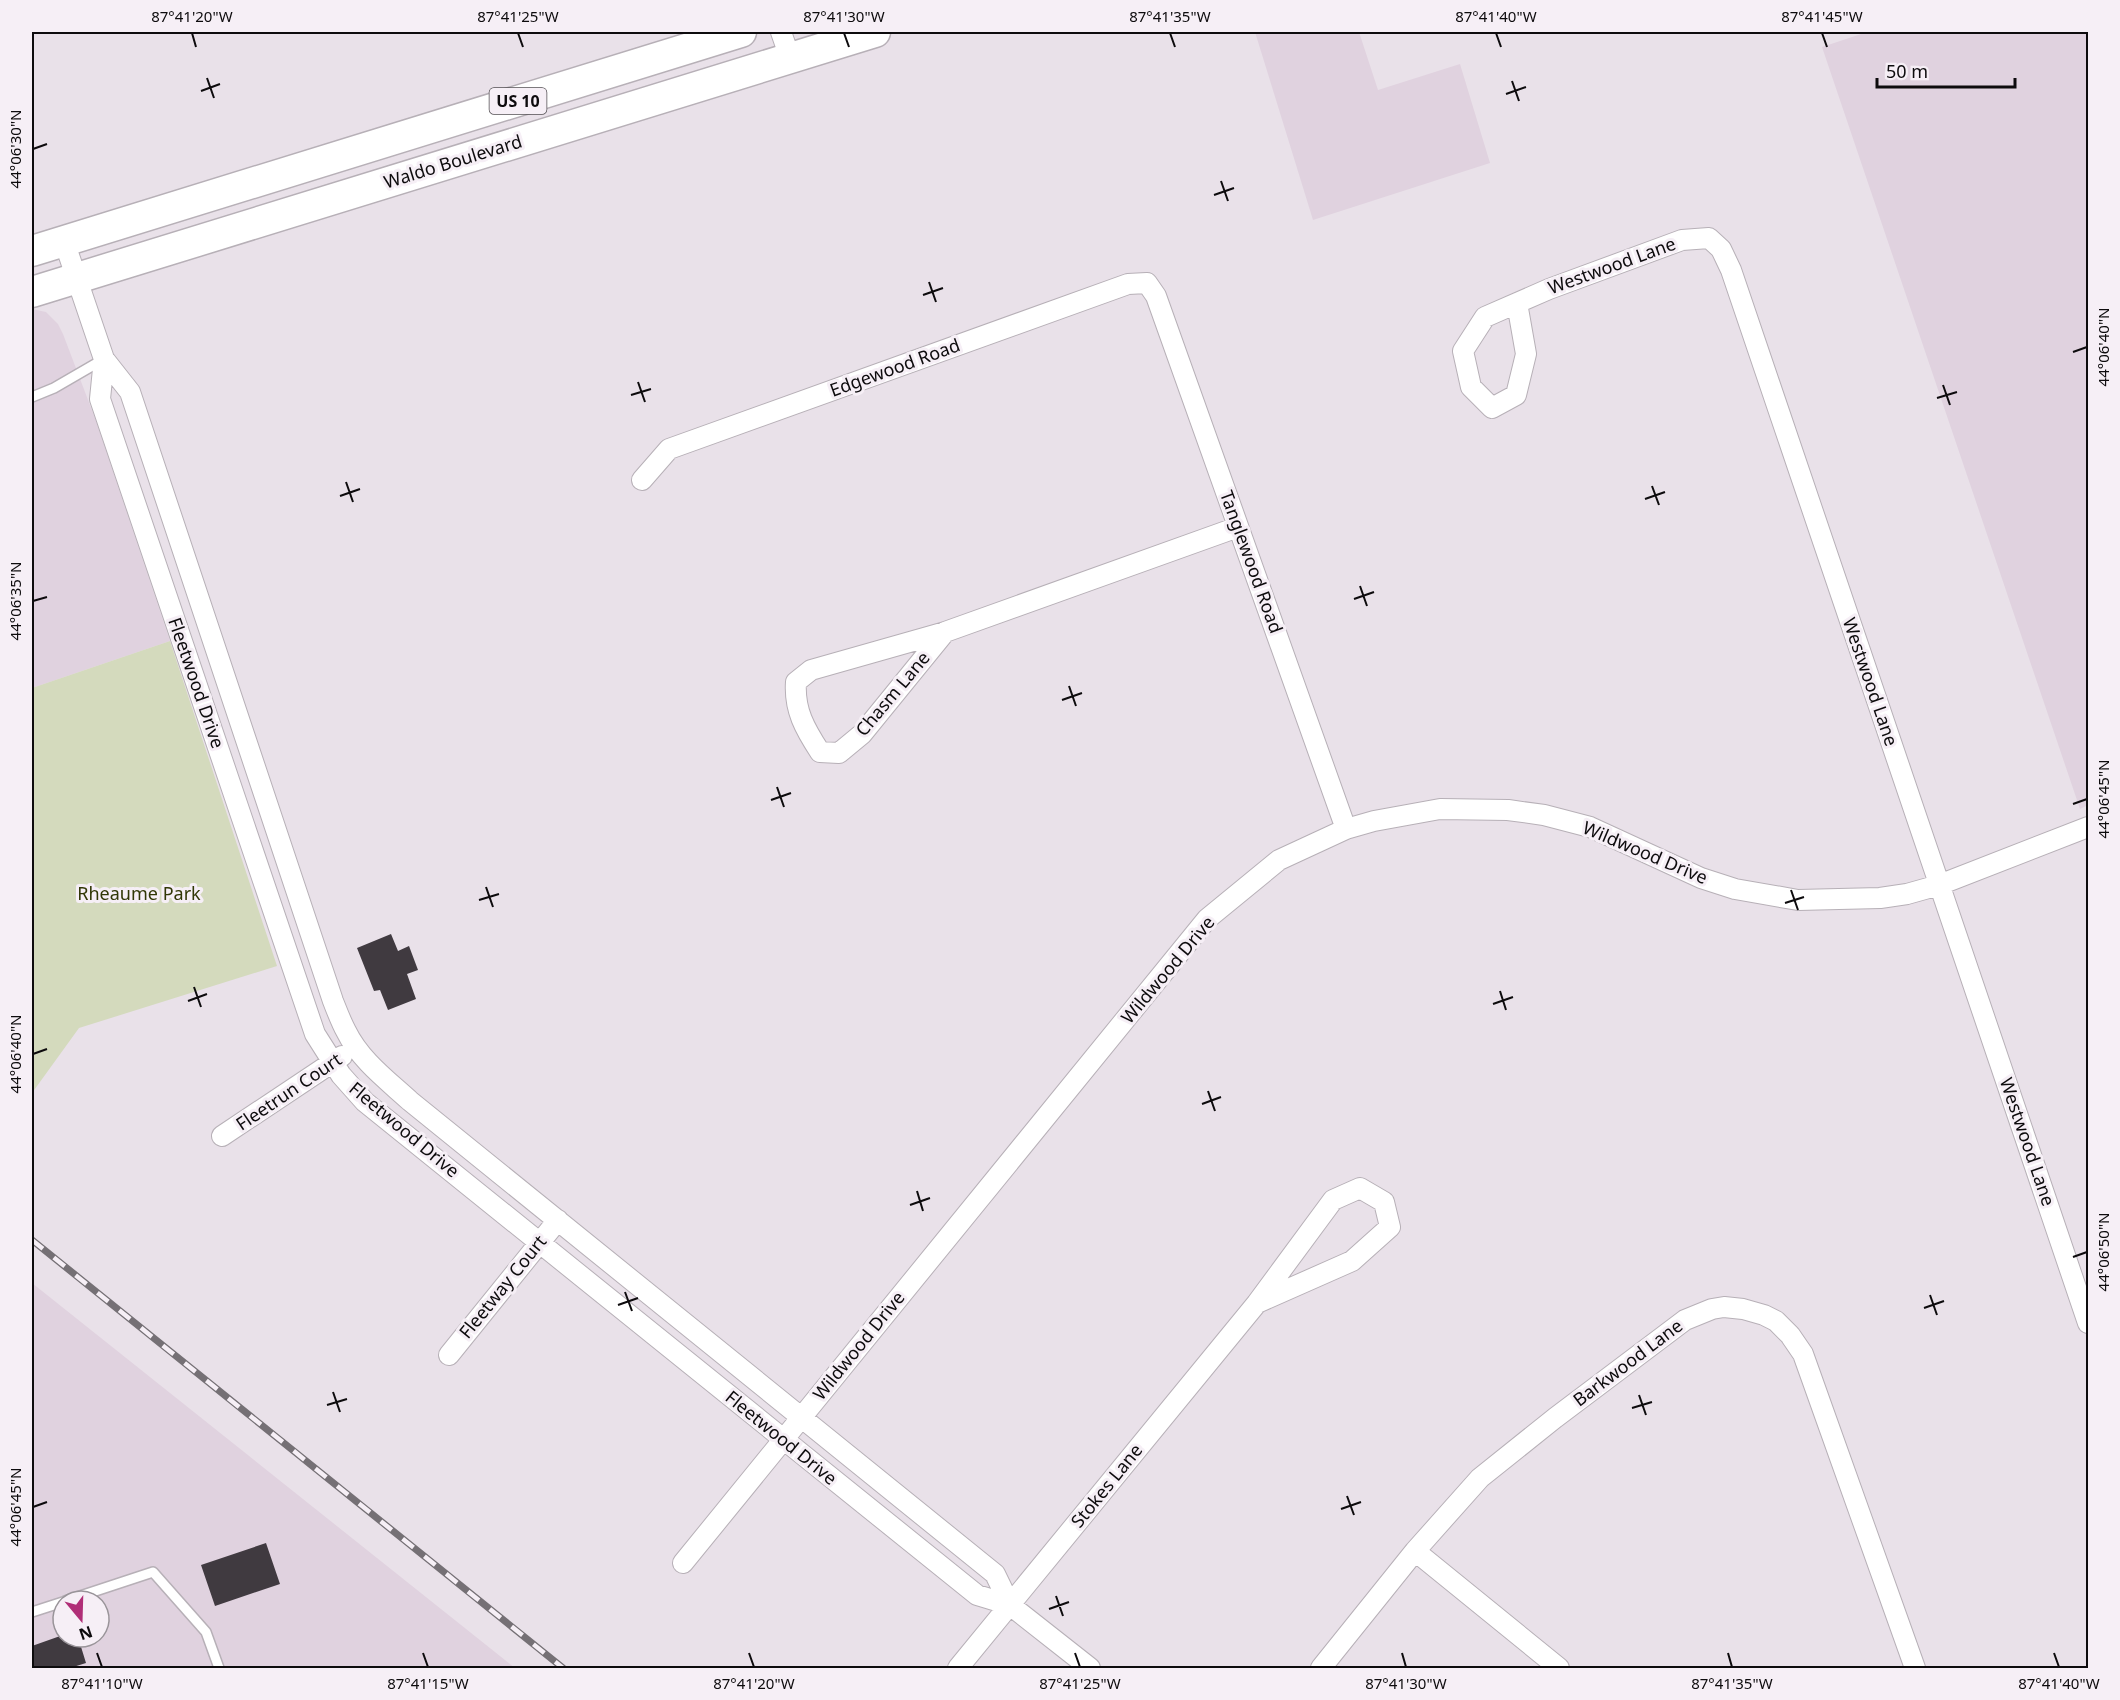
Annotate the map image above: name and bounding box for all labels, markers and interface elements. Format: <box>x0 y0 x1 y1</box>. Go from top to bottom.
text: 87°41'20"W <box>151 6 233 26</box>
text: 87°41'25"W <box>477 6 559 26</box>
text: 87°41'30"W <box>803 6 885 26</box>
text: 87°41'35"W <box>1129 6 1211 26</box>
text: 87°41'40"W <box>1455 6 1537 26</box>
text: 87°41'45"W <box>1781 6 1863 26</box>
scale bar <box>1877 51 2015 89</box>
text: 50 m <box>1886 59 1928 83</box>
road number: US 10 <box>490 88 546 114</box>
text: 44°06'30"N <box>5 110 25 188</box>
street label: Waldo Boulevard <box>381 129 525 193</box>
street label: Westwood Lane <box>1545 231 1679 299</box>
text: 44°06'40"N <box>2093 308 2113 386</box>
street label: Edgewood Road <box>826 332 963 402</box>
street label: Tanglewood Road <box>1215 487 1289 636</box>
text: 44°06'35"N <box>5 562 25 640</box>
street label: Fleetwood Drive <box>163 614 231 751</box>
street label: Westwood Lane <box>1838 614 1904 749</box>
street label: Chasm Lane <box>850 646 935 741</box>
text: 44°06'45"N <box>2093 760 2113 838</box>
street label: Wildwood Drive <box>1579 815 1711 889</box>
park label: Rheaume Park <box>77 881 201 905</box>
street label: Wildwood Drive <box>1115 911 1219 1028</box>
text: 44°06'40"N <box>5 1015 25 1093</box>
street label: Fleetrun Court <box>231 1047 346 1135</box>
street label: Westwood Lane <box>1995 1074 2061 1209</box>
street label: Fleetwood Drive <box>344 1076 465 1182</box>
text: 44°06'50"N <box>2093 1213 2113 1291</box>
street label: Fleetway Court <box>453 1229 552 1343</box>
street label: Wildwood Drive <box>807 1286 909 1405</box>
street label: Barkwood Lane <box>1568 1313 1687 1411</box>
street label: Fleetwood Drive <box>721 1385 842 1490</box>
street label: Stokes Lane <box>1065 1439 1147 1532</box>
text: 44°06'45"N <box>5 1468 25 1546</box>
north arrow <box>51 1589 111 1649</box>
text: N <box>76 1621 96 1646</box>
text: 87°41'10"W <box>61 1673 143 1693</box>
text: 87°41'15"W <box>387 1673 469 1693</box>
text: 87°41'20"W <box>713 1673 795 1693</box>
text: 87°41'25"W <box>1039 1673 1121 1693</box>
text: 87°41'30"W <box>1365 1673 1447 1693</box>
text: 87°41'35"W <box>1691 1673 1773 1693</box>
text: 87°41'40"W <box>2018 1673 2100 1693</box>

